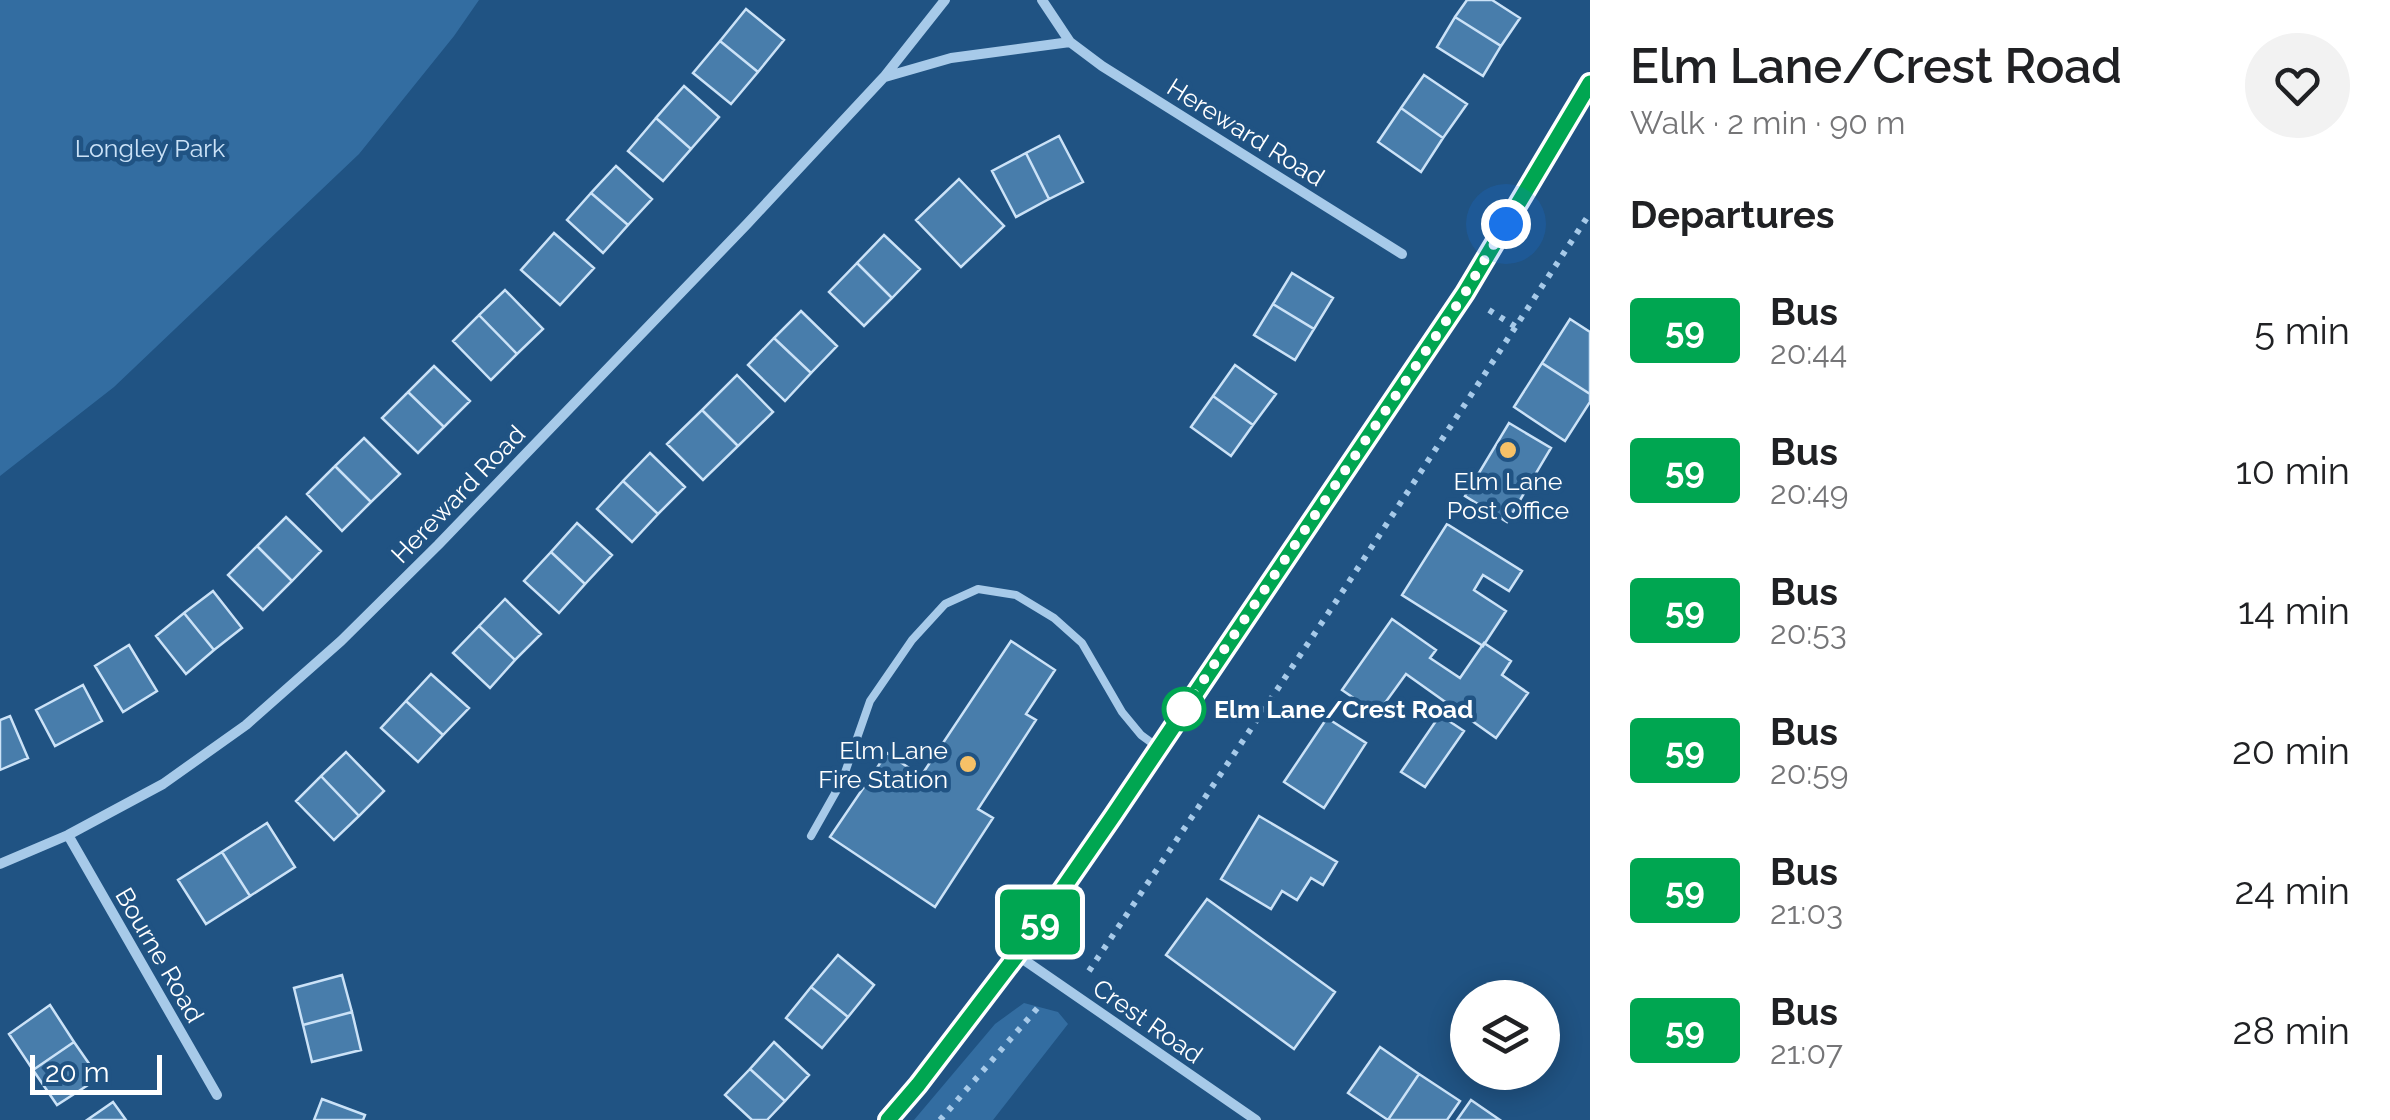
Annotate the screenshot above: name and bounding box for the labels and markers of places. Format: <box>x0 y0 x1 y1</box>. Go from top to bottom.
marker: Elm Lane Post Office <box>1497 439 1519 461</box>
place label: Elm Lane Post Office <box>1447 466 1569 525</box>
marker: Elm Lane/Crest Road <box>1163 688 1205 730</box>
place label: Elm Lane/Crest Road <box>1214 694 1473 724</box>
place label: Elm Lane Fire Station <box>818 735 948 794</box>
marker: Elm Lane Fire Station <box>957 753 979 775</box>

